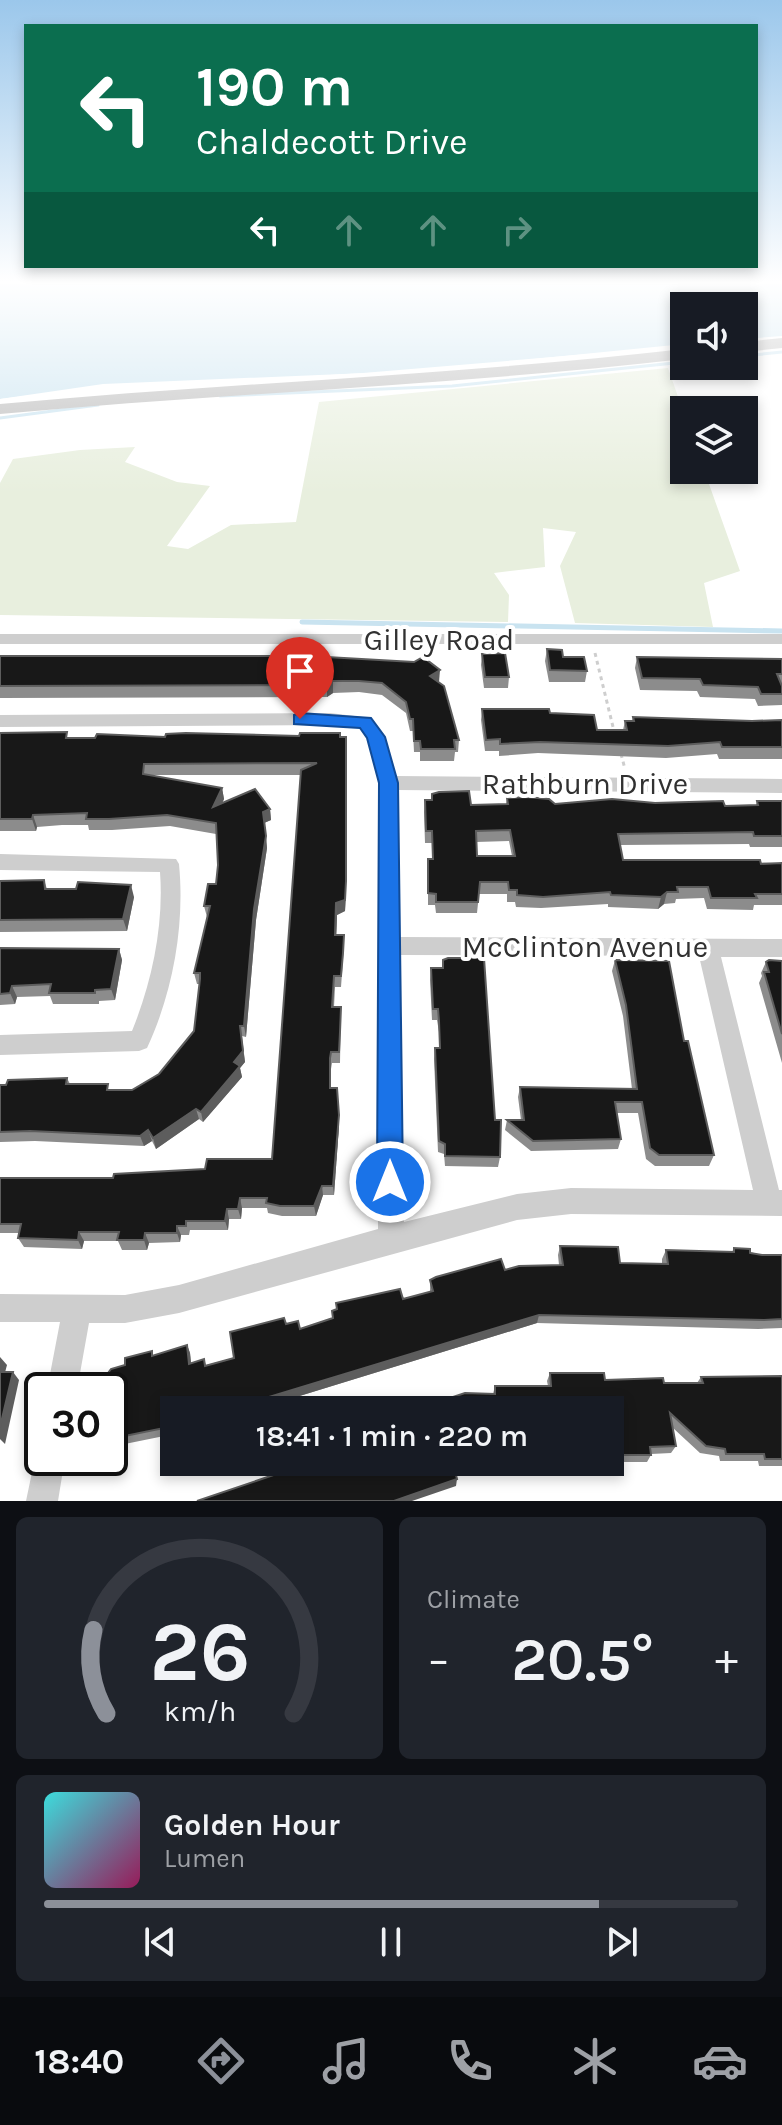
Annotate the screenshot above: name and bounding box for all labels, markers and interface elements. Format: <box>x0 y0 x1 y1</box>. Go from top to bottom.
text: 190 m <box>196 54 353 119</box>
icon: left <box>64 56 168 160</box>
text: Chaldecott Drive <box>196 121 467 163</box>
icon: left <box>243 208 287 252</box>
icon: ahead <box>327 208 371 252</box>
icon: ahead <box>411 208 455 252</box>
icon: right <box>495 208 539 252</box>
map controls <box>670 292 758 484</box>
button: sound <box>670 292 758 380</box>
button: layers <box>670 396 758 484</box>
street label: Gilley Road <box>364 622 514 658</box>
pin <box>266 637 334 719</box>
icon: arrive <box>278 649 322 693</box>
street label: Rathburn Drive <box>482 766 688 802</box>
street label: McClinton Avenue <box>462 929 708 965</box>
position arrow <box>348 1140 432 1224</box>
speed limit sign: 30 <box>24 1372 128 1476</box>
text: 18:41 · 1 min · 220 m <box>256 1418 528 1454</box>
text: Climate <box>427 1584 520 1615</box>
text: 26 <box>149 1604 250 1701</box>
text: 20.5° <box>511 1625 654 1695</box>
text: − <box>427 1634 450 1685</box>
text: + <box>715 1634 738 1685</box>
text: km/h <box>163 1695 236 1728</box>
text: Golden Hour <box>164 1807 340 1843</box>
text: Lumen <box>164 1843 245 1874</box>
icon: previous <box>138 1920 182 1964</box>
icon: pause <box>369 1920 413 1964</box>
icon: next <box>600 1920 644 1964</box>
icon: directions <box>193 2033 249 2089</box>
icon: music <box>318 2033 374 2089</box>
icon: phone <box>442 2033 498 2089</box>
icon: climate <box>567 2033 623 2089</box>
icon: car <box>692 2033 748 2089</box>
text: 18:40 <box>34 2040 124 2082</box>

